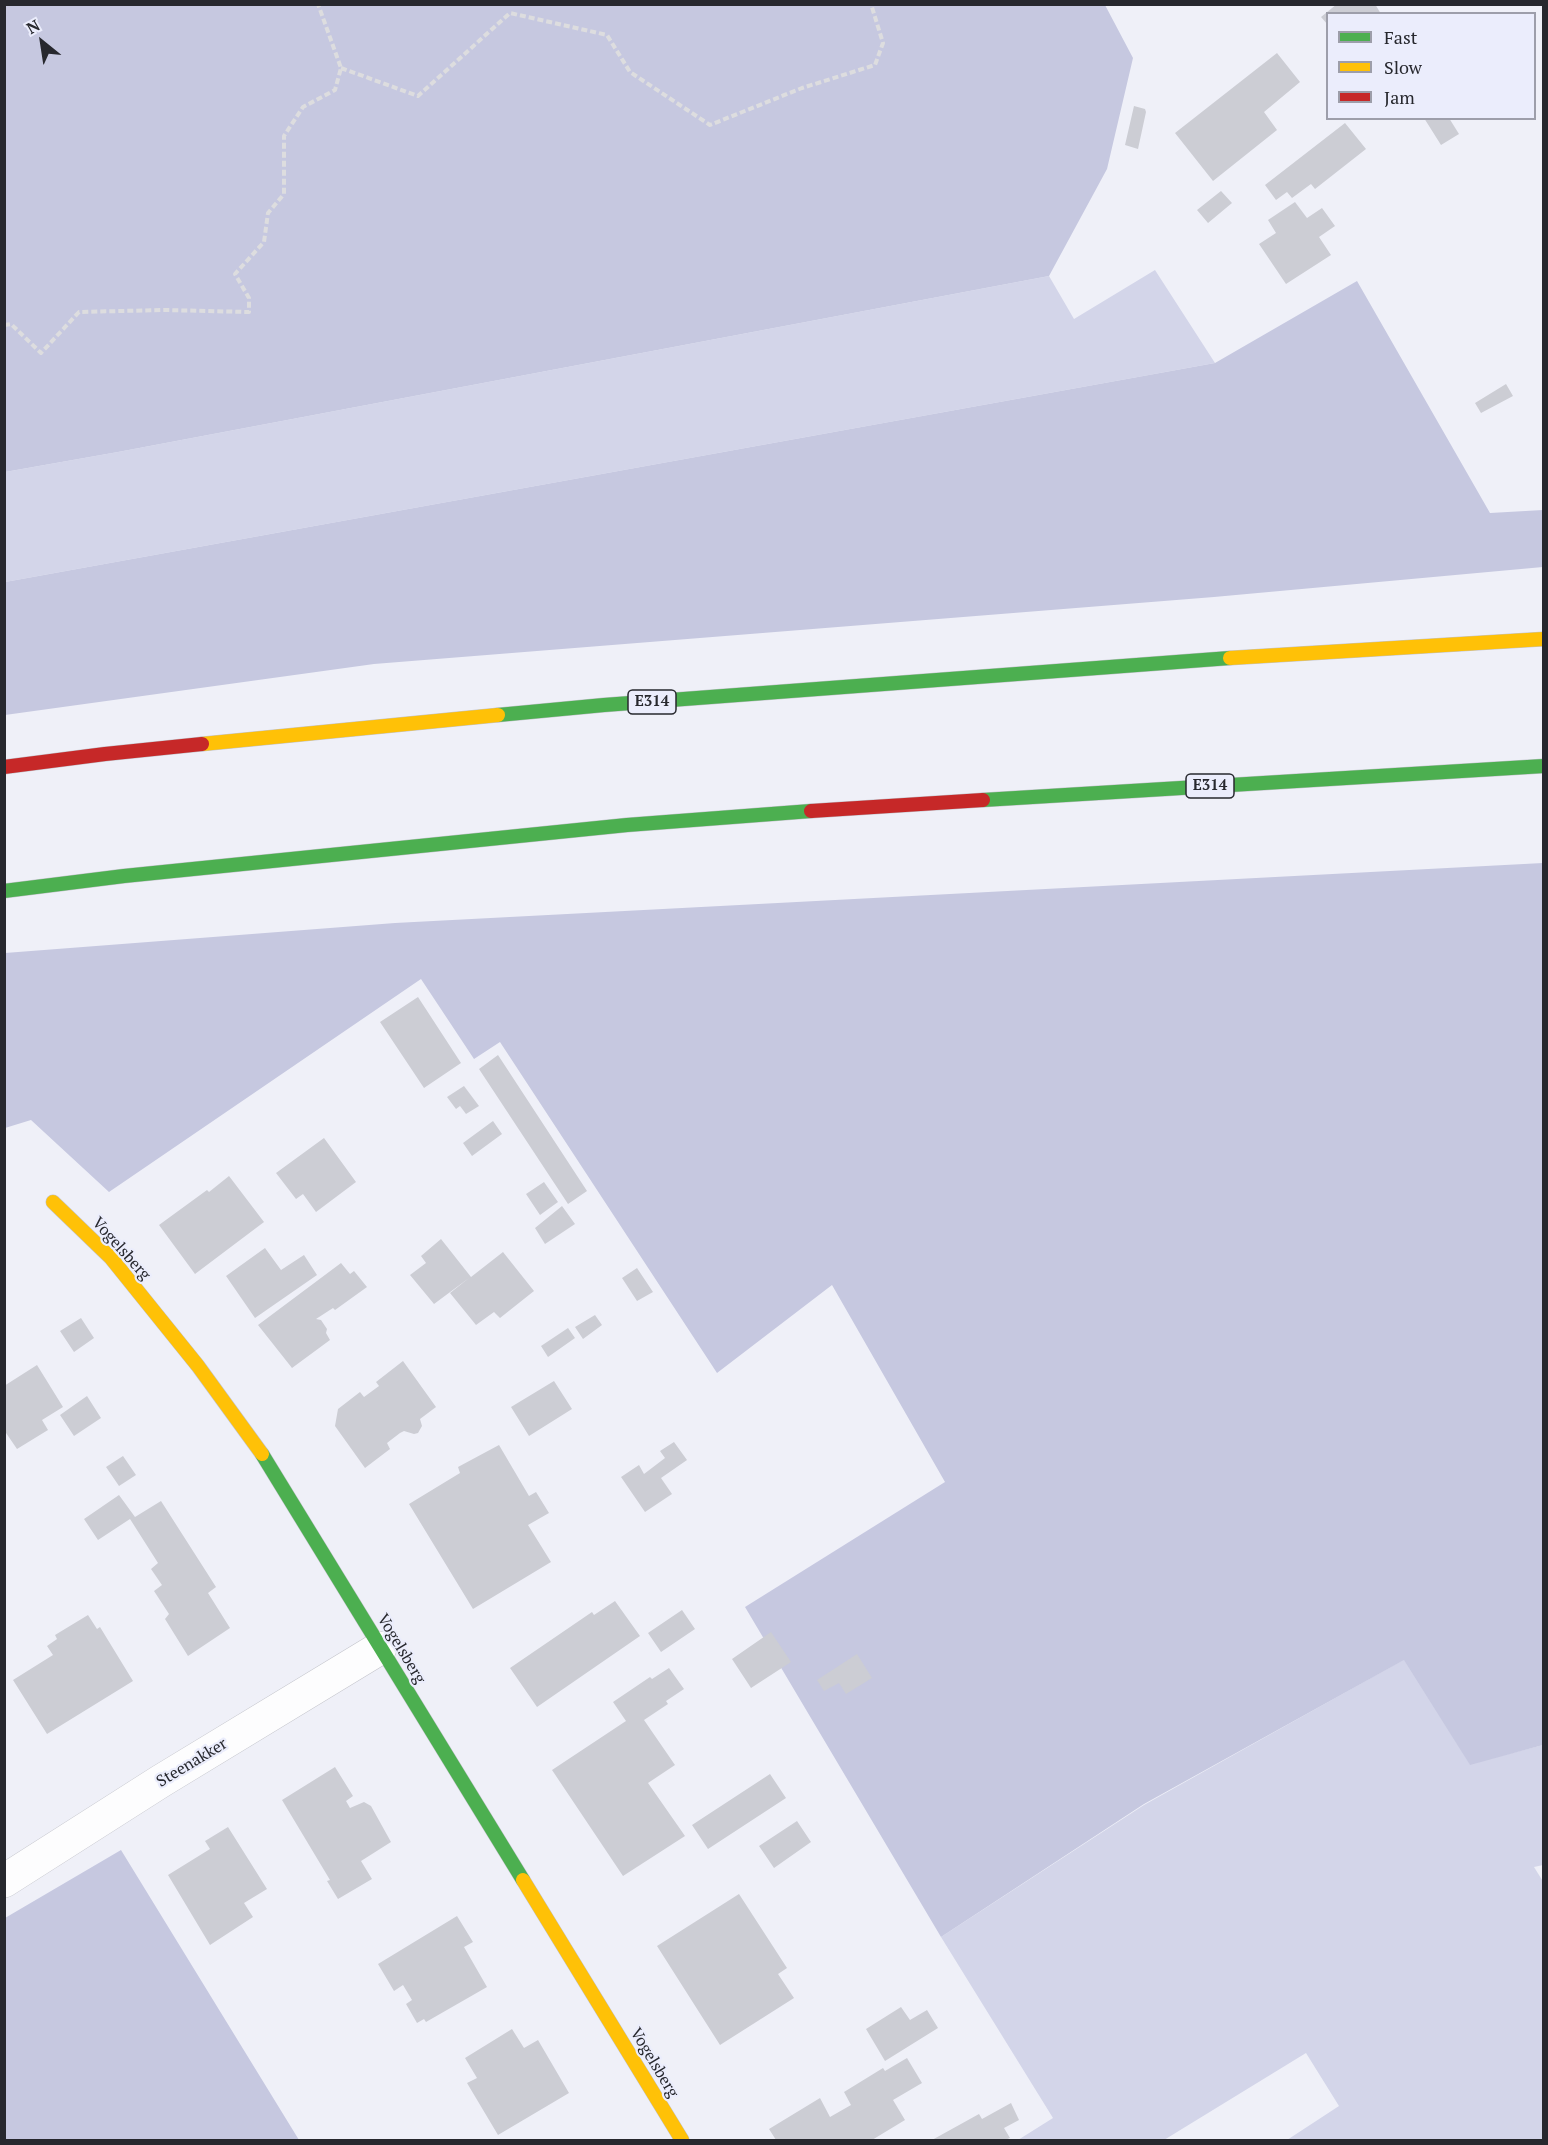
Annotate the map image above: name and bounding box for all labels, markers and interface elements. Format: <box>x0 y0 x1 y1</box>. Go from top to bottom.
north arrow <box>12 12 72 72</box>
legend <box>1326 12 1536 120</box>
text: N <box>22 14 44 39</box>
text: Fast <box>1384 25 1417 49</box>
text: Slow <box>1384 55 1422 79</box>
text: Jam <box>1384 85 1415 109</box>
road number: E314 <box>628 690 676 714</box>
road number: E314 <box>1186 774 1234 798</box>
street label: Vogelsberg <box>88 1214 154 1284</box>
street label: Vogelsberg <box>373 1611 429 1687</box>
street label: Steenakker <box>153 1735 231 1791</box>
street label: Vogelsberg <box>626 2025 682 2101</box>

